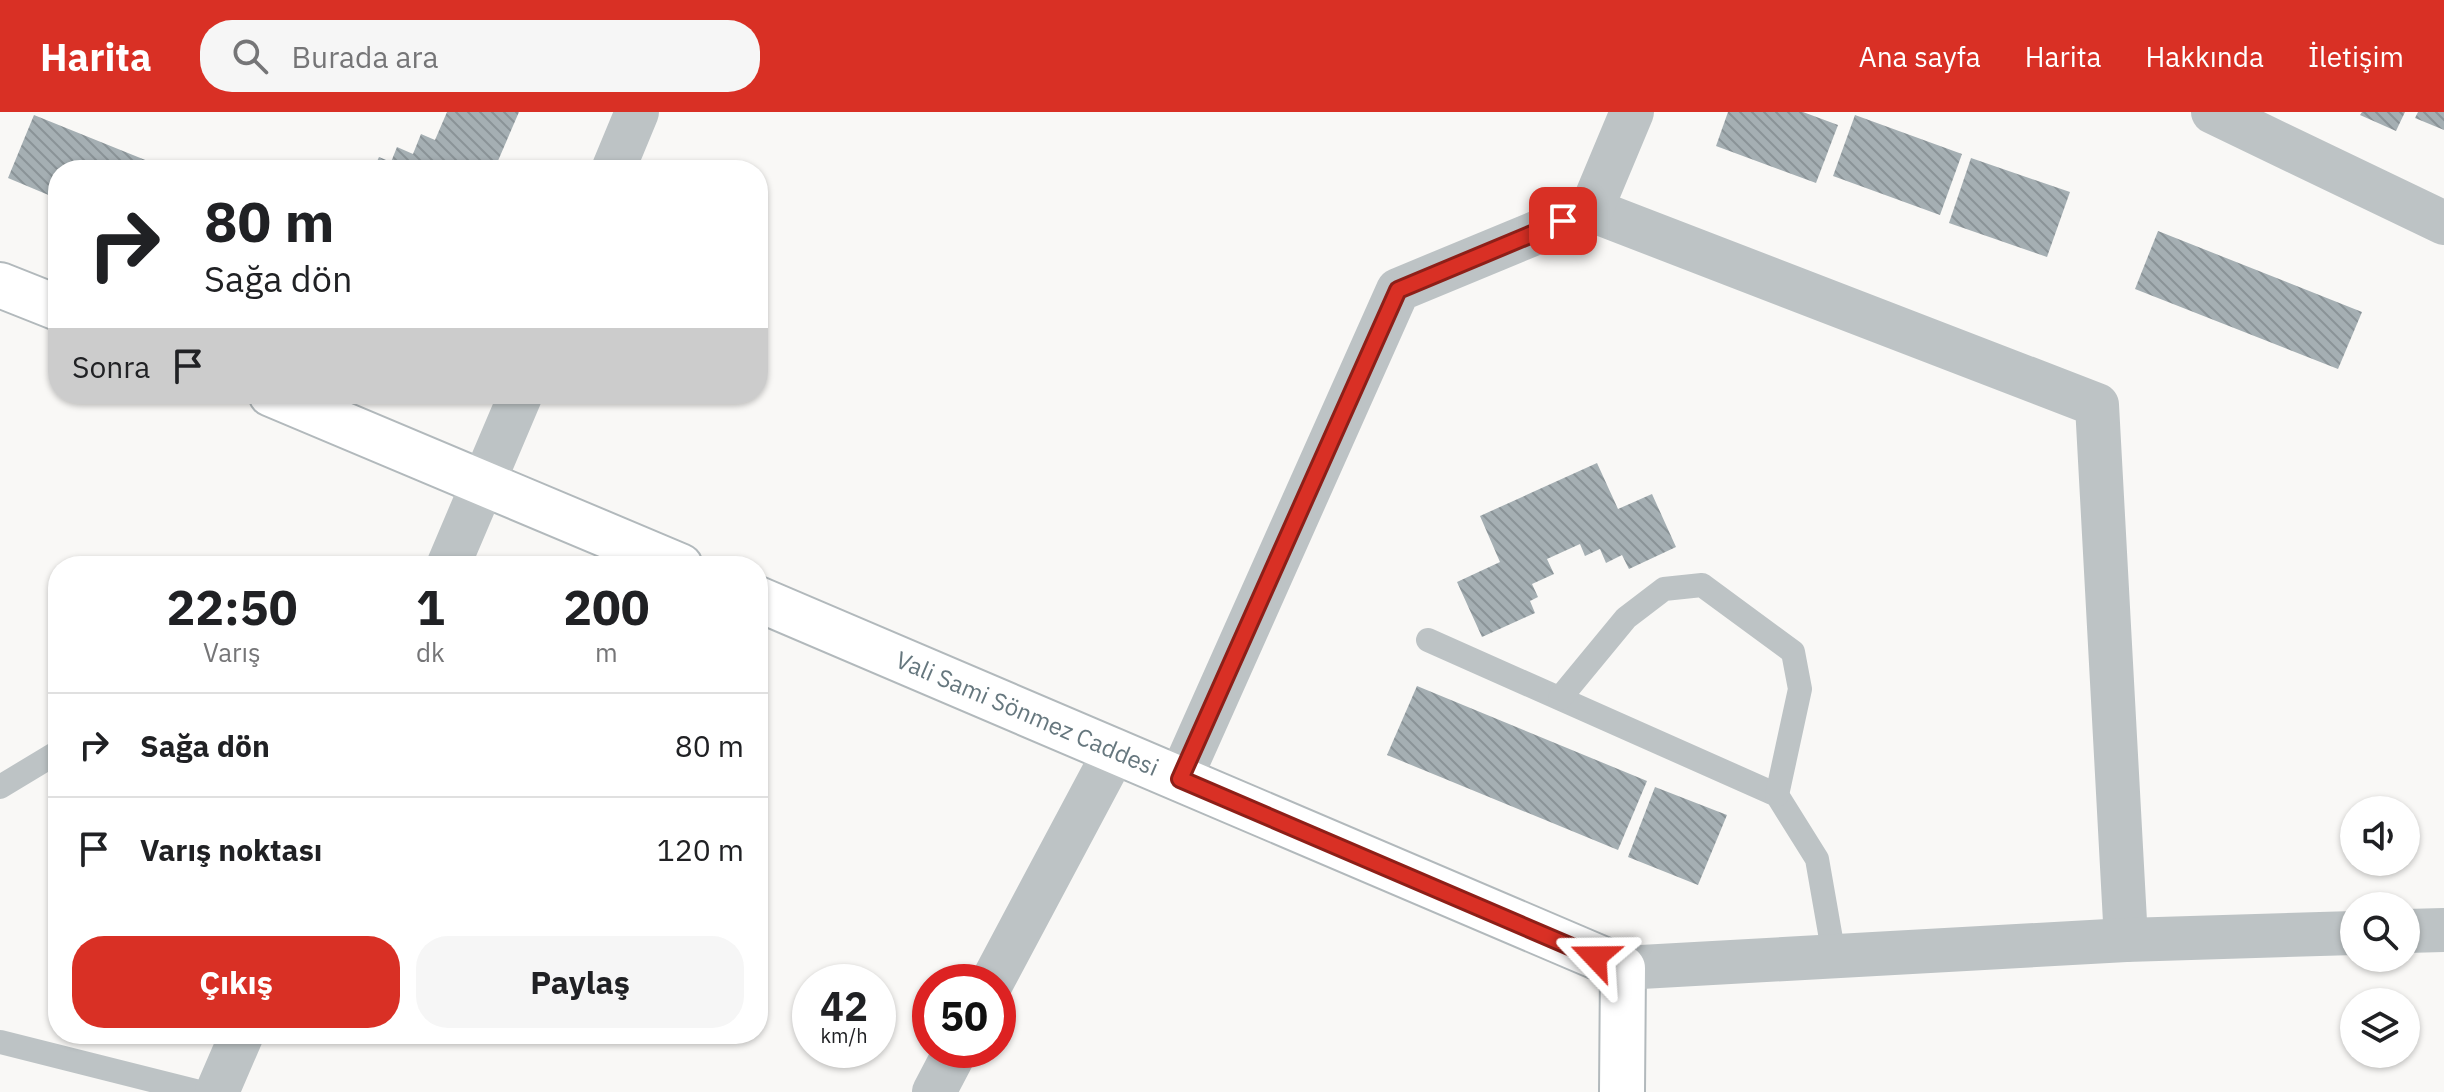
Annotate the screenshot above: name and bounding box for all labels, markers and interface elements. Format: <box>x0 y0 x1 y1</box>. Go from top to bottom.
search box <box>200 20 760 92</box>
text: Harita <box>40 32 152 81</box>
icon: search <box>228 34 272 78</box>
text: Burada ara <box>292 37 439 76</box>
text: Ana sayfa <box>1859 38 1981 75</box>
text: Harita <box>2025 38 2102 75</box>
text: Hakkında <box>2146 38 2264 75</box>
text: İletişim <box>2308 38 2404 75</box>
text: 80 m <box>204 185 334 257</box>
pin <box>1529 187 1597 255</box>
icon: right <box>72 192 176 296</box>
icon: arrive <box>1541 199 1585 243</box>
text: Sağa dön <box>204 255 352 302</box>
icon: arrive <box>166 344 210 388</box>
text: Sonra <box>72 347 150 386</box>
text: 22:50 <box>166 576 297 638</box>
text: 1 <box>416 576 445 638</box>
text: 200 <box>563 576 650 638</box>
text: Varış <box>203 635 261 669</box>
text: dk <box>416 635 445 669</box>
text: m <box>595 635 618 669</box>
street label: Vali Sami Sönmez Caddesi <box>891 643 1164 783</box>
icon: right <box>72 723 116 767</box>
text: Sağa dön <box>140 726 270 765</box>
text: 80 m <box>675 726 744 765</box>
map controls <box>2340 796 2420 1068</box>
button: sound <box>2340 796 2420 876</box>
icon: arrive <box>72 827 116 871</box>
text: Varış noktası <box>140 830 322 869</box>
text: 120 m <box>657 830 744 869</box>
button: search <box>2340 892 2420 972</box>
position arrow <box>1553 915 1637 999</box>
button: Çıkış <box>72 936 400 1028</box>
button: Paylaş <box>416 936 744 1028</box>
speed limit sign: 50 <box>912 964 1016 1068</box>
text: 42 <box>820 980 868 1032</box>
button: layers <box>2340 988 2420 1068</box>
text: km/h <box>820 1022 868 1049</box>

